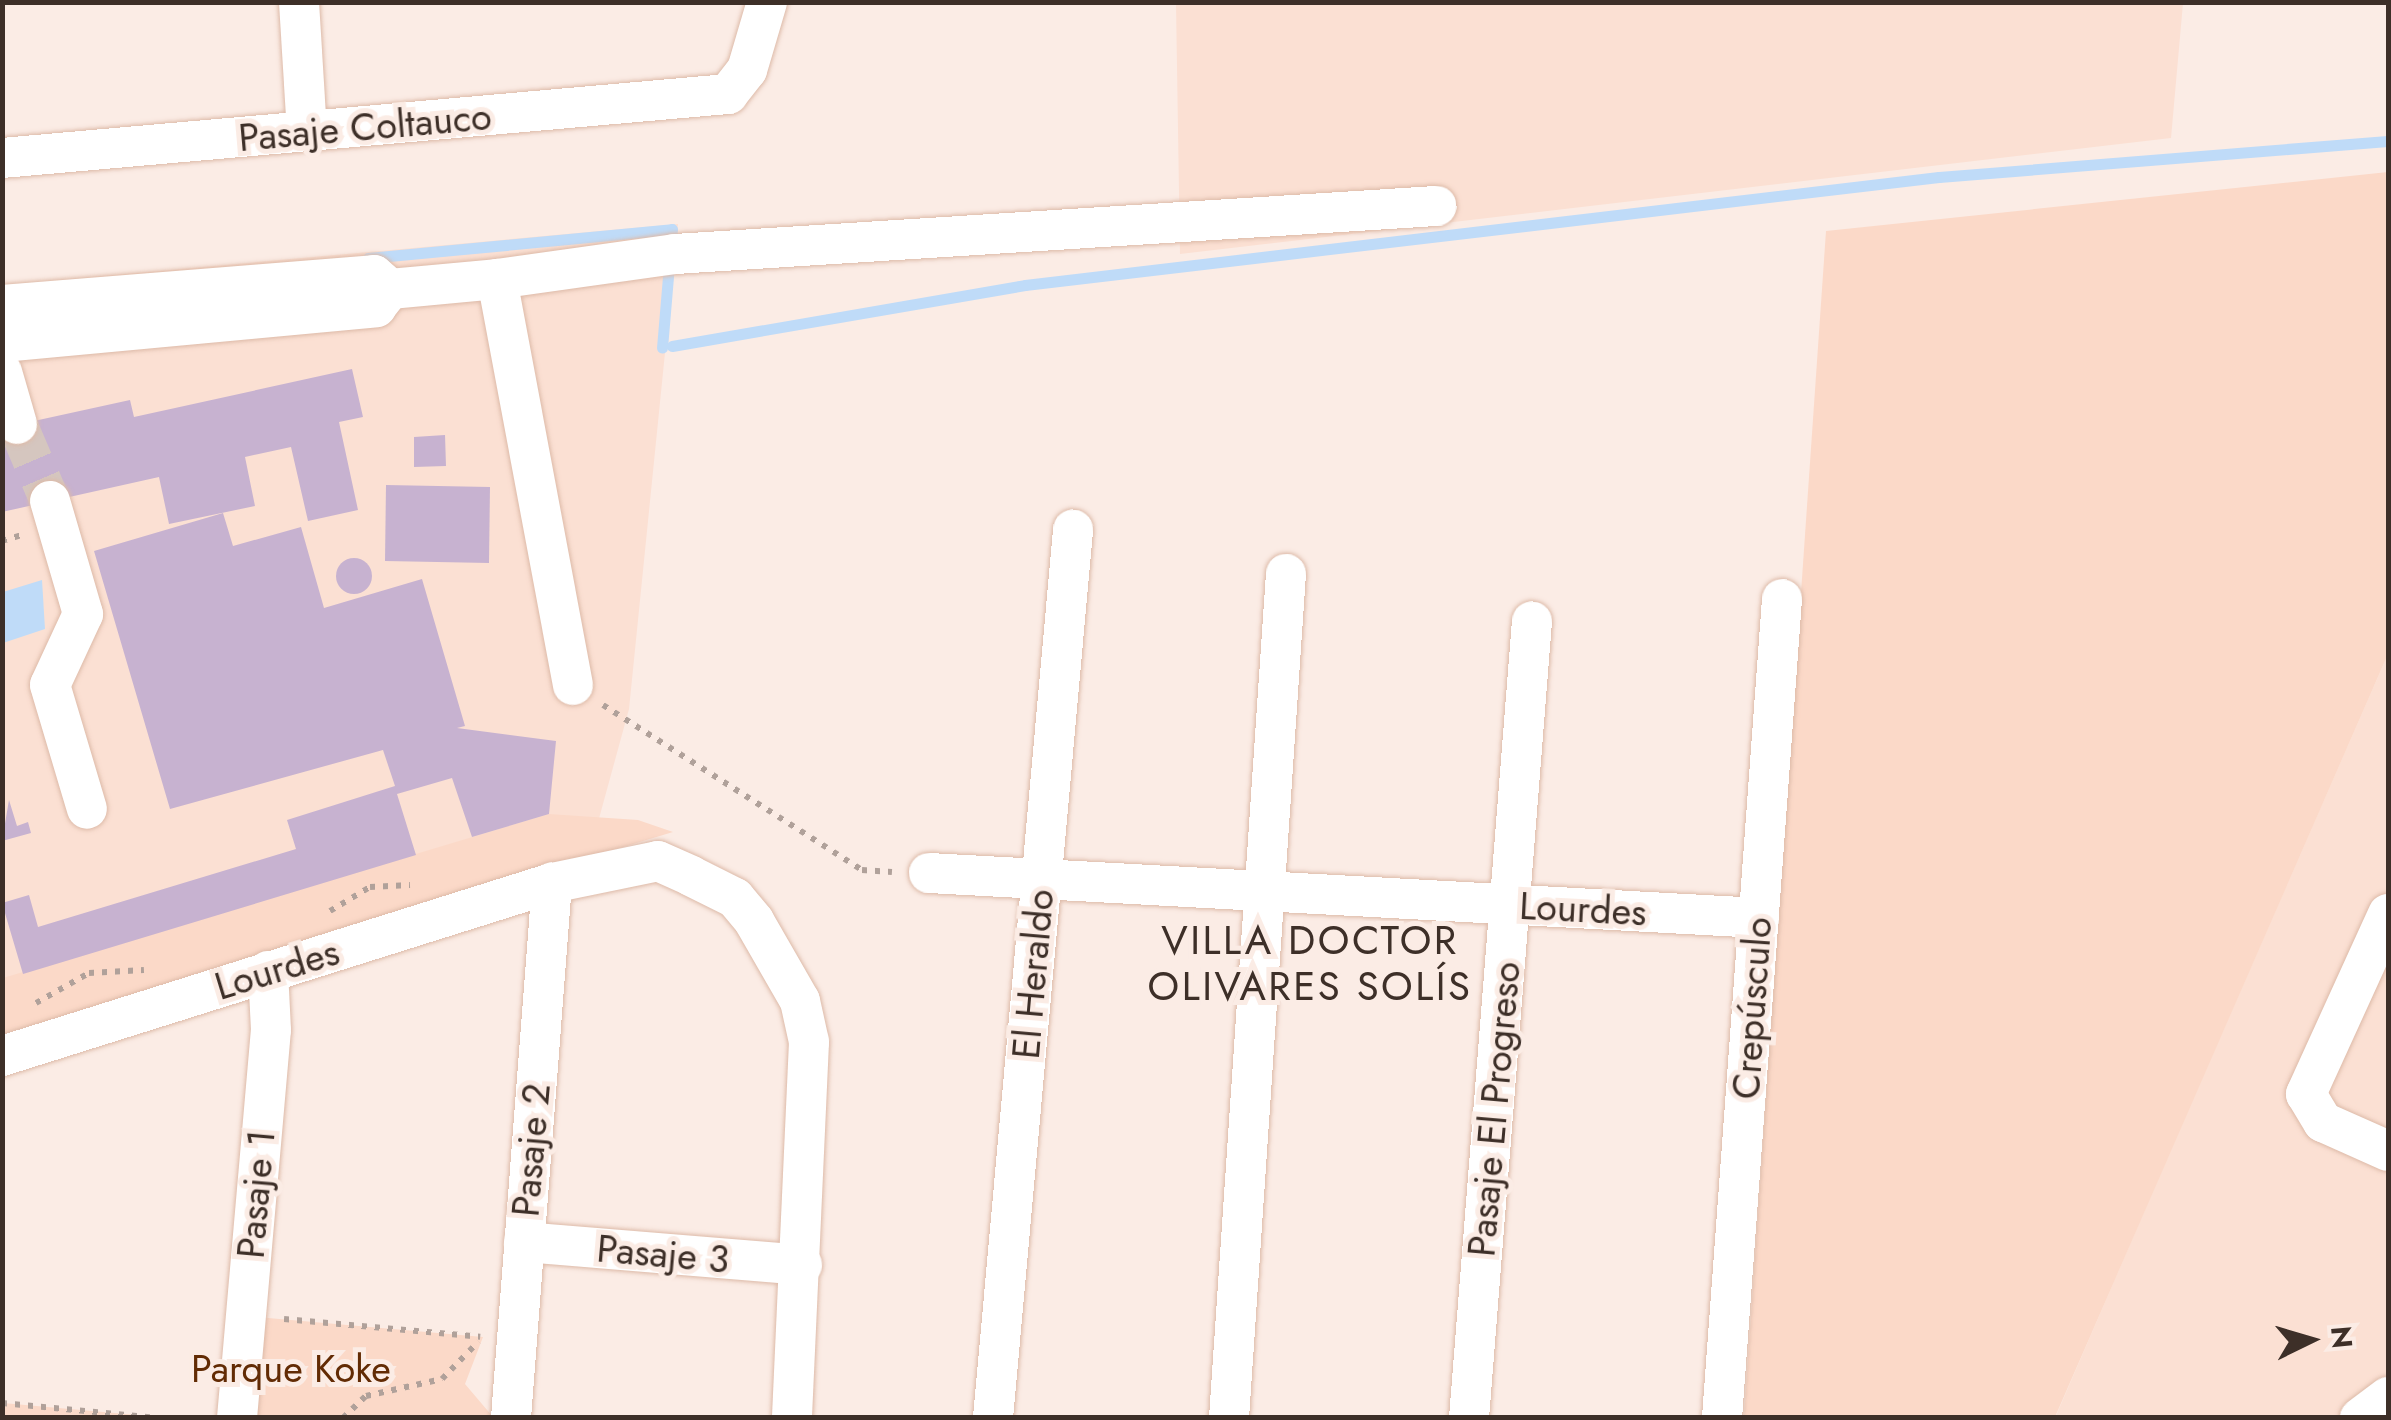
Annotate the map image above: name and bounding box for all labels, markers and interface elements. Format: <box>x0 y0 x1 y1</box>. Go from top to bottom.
street label: Pasaje Coltauco <box>237 93 493 161</box>
street label: Lourdes <box>1518 883 1648 935</box>
street label: El Heraldo <box>1003 887 1063 1061</box>
street label: Crepúsculo <box>1723 915 1781 1101</box>
district label: VILLA DOCTOR OLIVARES SOLÍS <box>1148 916 1472 1010</box>
street label: Lourdes <box>209 929 345 1009</box>
street label: Pasaje El Progreso <box>1458 960 1530 1258</box>
street label: Pasaje 2 <box>502 1081 560 1219</box>
street label: Pasaje 1 <box>228 1128 284 1260</box>
street label: Pasaje 3 <box>595 1226 731 1282</box>
north arrow <box>2261 1290 2361 1390</box>
text: N <box>2320 1324 2363 1350</box>
park label: Parque Koke <box>191 1346 391 1392</box>

